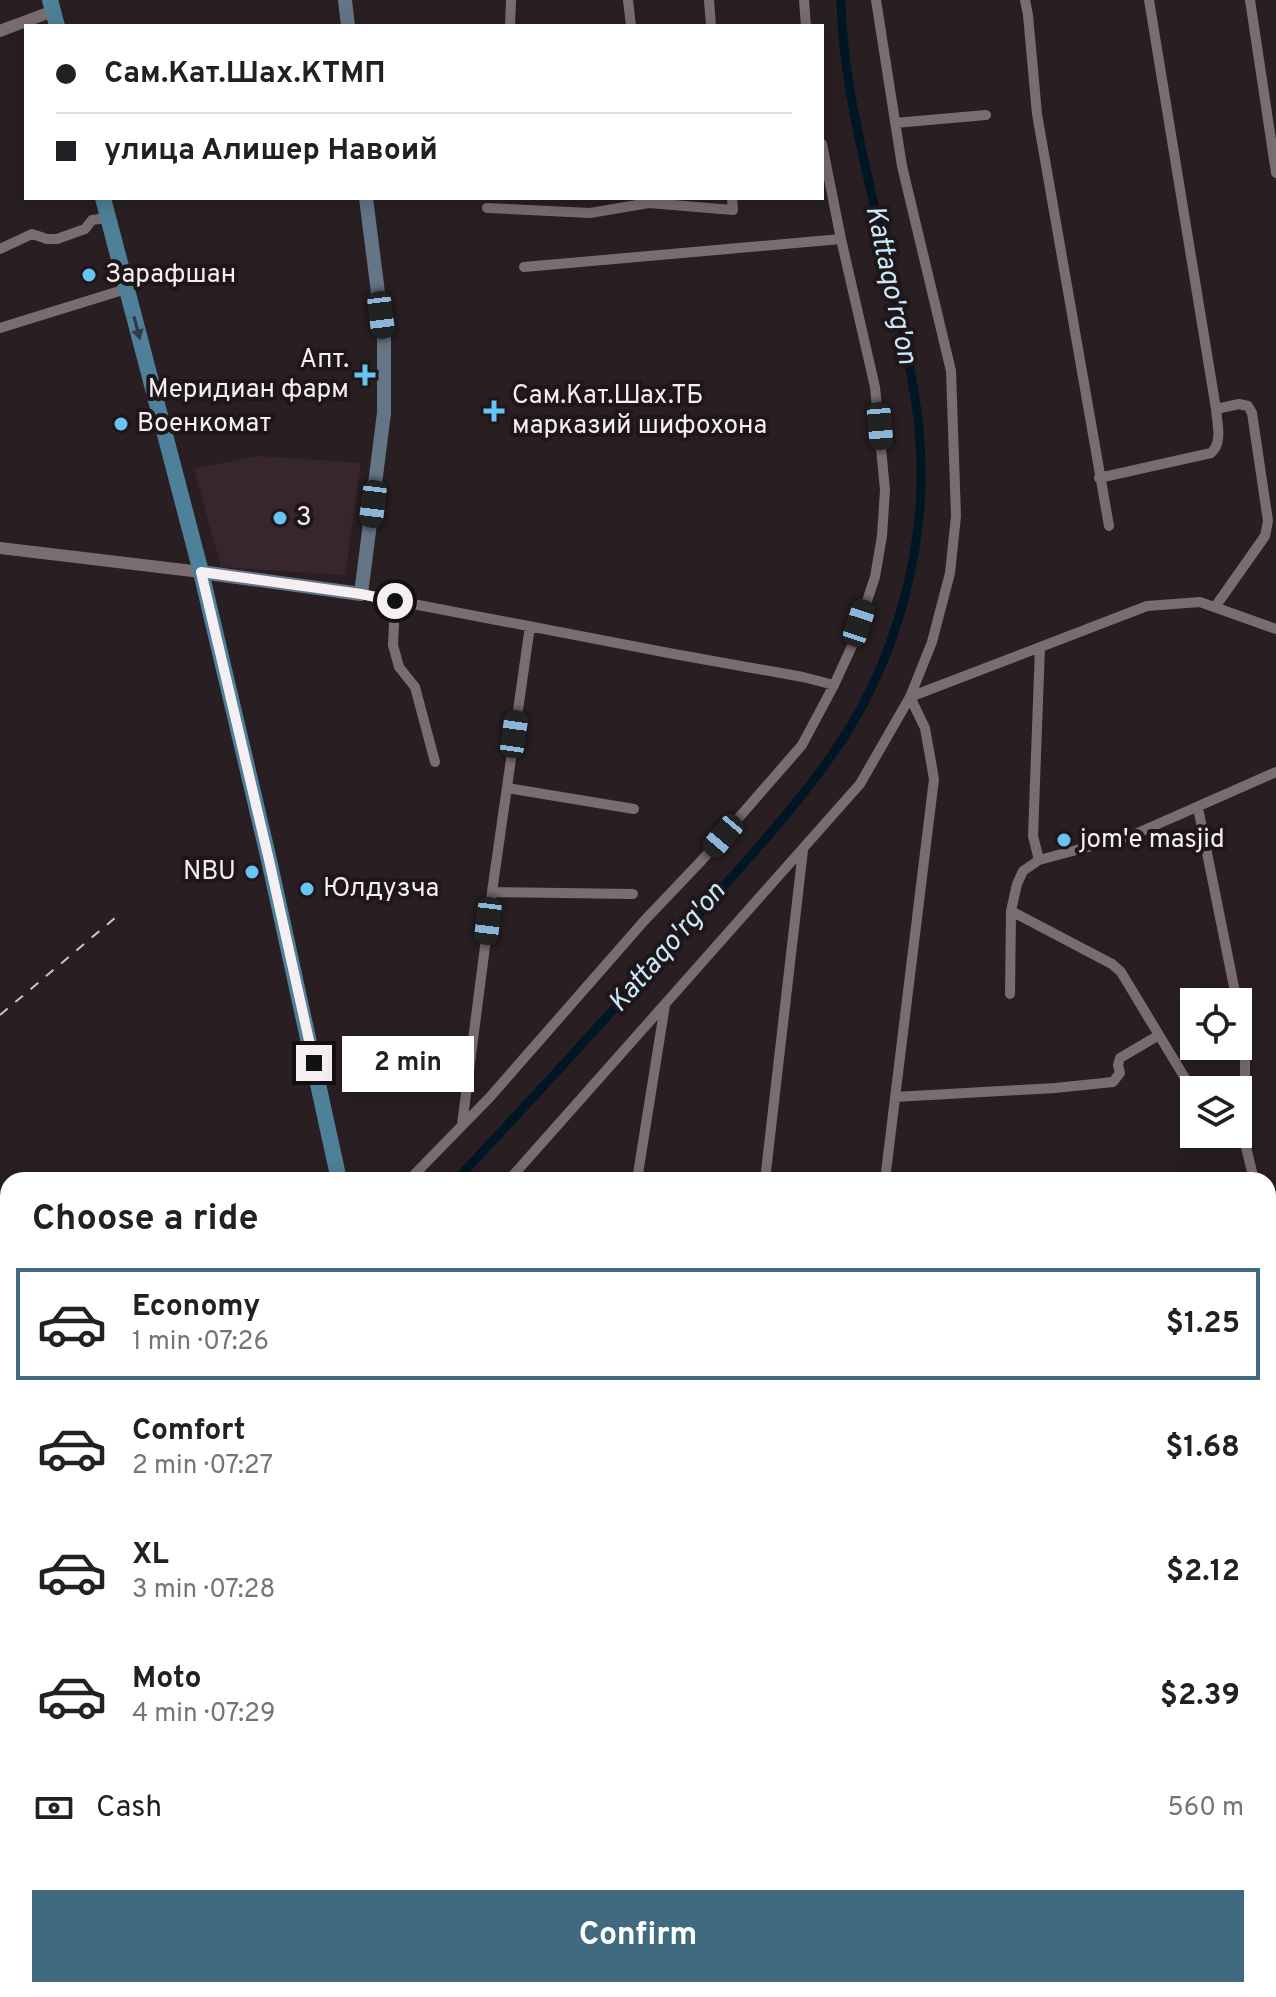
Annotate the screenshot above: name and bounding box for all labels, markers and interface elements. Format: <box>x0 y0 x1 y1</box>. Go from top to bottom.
text: Сам.Кат.Шах.КТМП <box>104 56 386 93</box>
text: улица Алишер Навоий <box>104 133 438 170</box>
water label: Kattaqo'rg'on <box>856 202 924 368</box>
place label: Зарафшан <box>105 259 236 292</box>
marker: Зарафшан <box>80 266 98 284</box>
car <box>366 290 396 340</box>
one-way arrow <box>131 315 143 340</box>
place label: Апт. Меридиан фарм <box>148 344 349 407</box>
marker: Апт. Меридиан фарм <box>356 366 374 384</box>
place label: Сам.Кат.Шах.ТБ марказий шифохона <box>512 380 767 443</box>
marker: Сам.Кат.Шах.ТБ марказий шифохона <box>483 400 505 422</box>
car <box>866 401 894 451</box>
place label: Военкомат <box>137 408 271 441</box>
marker: Военкомат <box>112 415 130 433</box>
car <box>358 479 388 529</box>
place label: 3 <box>296 502 312 535</box>
marker: 3 <box>271 509 289 527</box>
route start <box>377 583 413 619</box>
car <box>840 596 878 650</box>
car <box>499 709 529 759</box>
car <box>698 810 748 862</box>
place label: jom'e masjid <box>1078 824 1225 857</box>
marker: jom'e masjid <box>1055 831 1073 849</box>
place label: NBU <box>183 856 236 889</box>
marker: NBU <box>243 863 261 881</box>
place label: Юлдузча <box>323 873 439 906</box>
water label: Kattaqo'rg'on <box>601 875 735 1021</box>
marker: Юлдузча <box>298 880 316 898</box>
car <box>473 896 503 946</box>
map controls <box>1180 988 1252 1148</box>
button: locate <box>1180 988 1252 1060</box>
callout: 2 min <box>342 1035 474 1091</box>
route end <box>296 1045 332 1081</box>
text: 2 min <box>374 1047 442 1080</box>
button: layers <box>1180 1076 1252 1148</box>
text: Choose a ride <box>32 1197 258 1243</box>
icon: car <box>36 1288 108 1360</box>
text: Economy <box>132 1289 260 1326</box>
text: $1.25 <box>1166 1306 1240 1343</box>
text: 1 min · 07:26 <box>132 1326 269 1359</box>
icon: car <box>36 1412 108 1484</box>
text: Comfort <box>132 1413 245 1450</box>
text: $1.68 <box>1165 1430 1240 1467</box>
text: 2 min · 07:27 <box>132 1450 273 1483</box>
icon: car <box>36 1536 108 1608</box>
text: XL <box>132 1537 169 1574</box>
text: $2.12 <box>1166 1554 1240 1591</box>
text: 3 min · 07:28 <box>132 1574 275 1607</box>
icon: car <box>36 1660 108 1732</box>
text: Moto <box>132 1661 202 1698</box>
text: $2.39 <box>1160 1678 1240 1715</box>
text: 4 min · 07:29 <box>132 1698 275 1731</box>
icon: cash <box>32 1786 76 1830</box>
text: Cash <box>96 1790 162 1827</box>
text: 560 m <box>1168 1792 1244 1825</box>
button: Confirm <box>32 1890 1244 1982</box>

